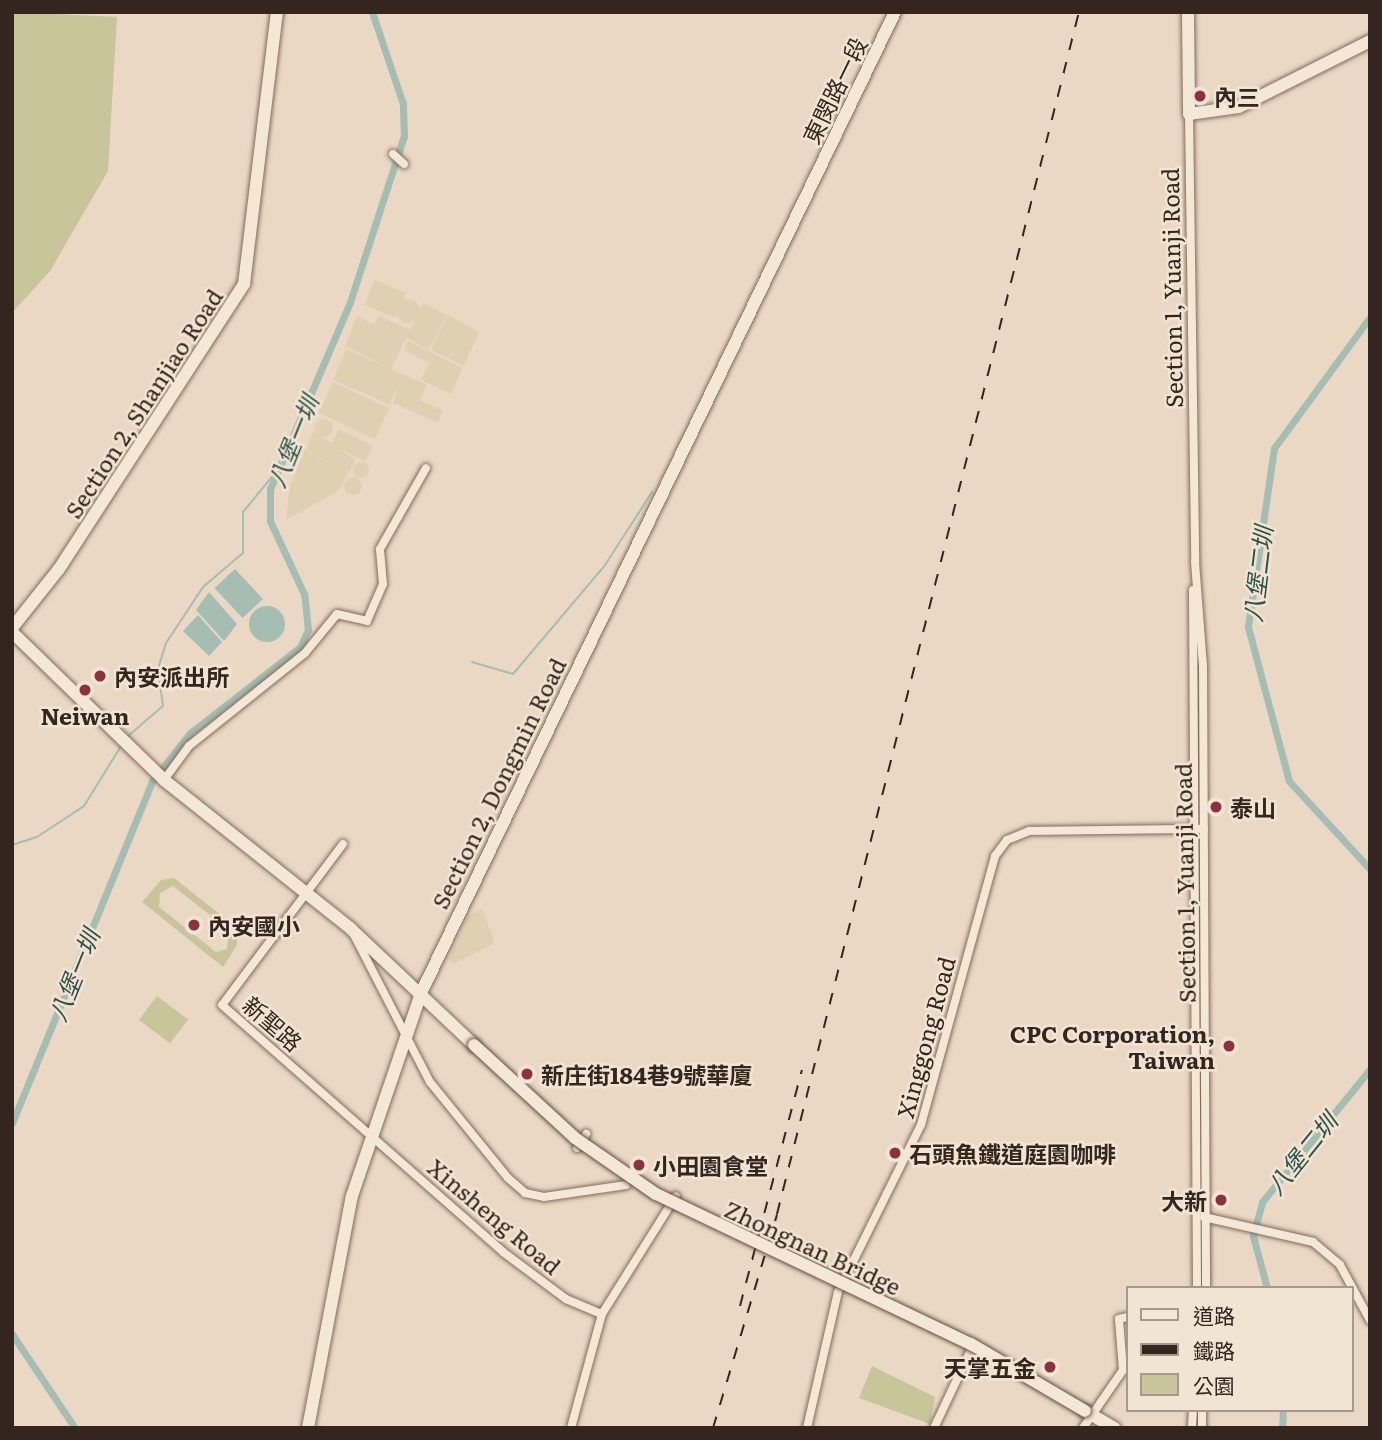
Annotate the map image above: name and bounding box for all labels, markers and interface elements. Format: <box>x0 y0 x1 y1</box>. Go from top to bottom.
street label: 東閔路一段 <box>796 32 872 148</box>
place label: 內三 <box>1214 82 1260 110</box>
marker: 內三 <box>1192 88 1208 104</box>
street label: Section 1, Yuanji Road <box>1155 168 1187 408</box>
street label: Section 2, Shanjiao Road <box>58 283 228 523</box>
water label: 八堡一圳 <box>261 391 323 491</box>
water label: 八堡二圳 <box>1237 525 1277 623</box>
street label: Section 2, Dongmin Road <box>425 653 571 913</box>
place label: 內安派出所 <box>114 662 229 690</box>
marker: 內安派出所 <box>92 668 108 684</box>
marker: Neiwan <box>77 682 93 698</box>
place label: Neiwan <box>41 701 129 729</box>
street label: Section 1, Yuanji Road <box>1168 763 1200 1003</box>
place label: 泰山 <box>1230 793 1276 821</box>
marker: 泰山 <box>1208 799 1224 815</box>
place label: 內安國小 <box>208 911 300 939</box>
marker: 內安國小 <box>186 917 202 933</box>
water label: 八堡一圳 <box>42 925 104 1025</box>
street label: Xinggong Road <box>890 953 960 1121</box>
street label: 新聖路 <box>238 990 308 1056</box>
place label: CPC Corporation, Taiwan <box>1010 1019 1215 1073</box>
marker: CPC Corporation, Taiwan <box>1221 1038 1237 1054</box>
place label: 新庄街184巷9號華廈 <box>541 1060 752 1088</box>
marker: 新庄街184巷9號華廈 <box>519 1066 535 1082</box>
water label: 八堡二圳 <box>1260 1107 1342 1199</box>
place label: 石頭魚鐵道庭園咖啡 <box>909 1139 1116 1167</box>
marker: 石頭魚鐵道庭園咖啡 <box>887 1145 903 1161</box>
place label: 小田園食堂 <box>653 1151 768 1179</box>
street label: Xinsheng Road <box>423 1153 567 1279</box>
marker: 小田園食堂 <box>631 1157 647 1173</box>
place label: 大新 <box>1161 1186 1207 1214</box>
marker: 大新 <box>1213 1192 1229 1208</box>
street label: Zhongnan Bridge <box>721 1194 905 1300</box>
legend <box>1126 1286 1354 1412</box>
text: 道路 <box>1193 1299 1235 1330</box>
text: 鐵路 <box>1193 1334 1235 1365</box>
place label: 天掌五金 <box>944 1353 1036 1381</box>
marker: 天掌五金 <box>1042 1359 1058 1375</box>
text: 公園 <box>1193 1369 1235 1400</box>

